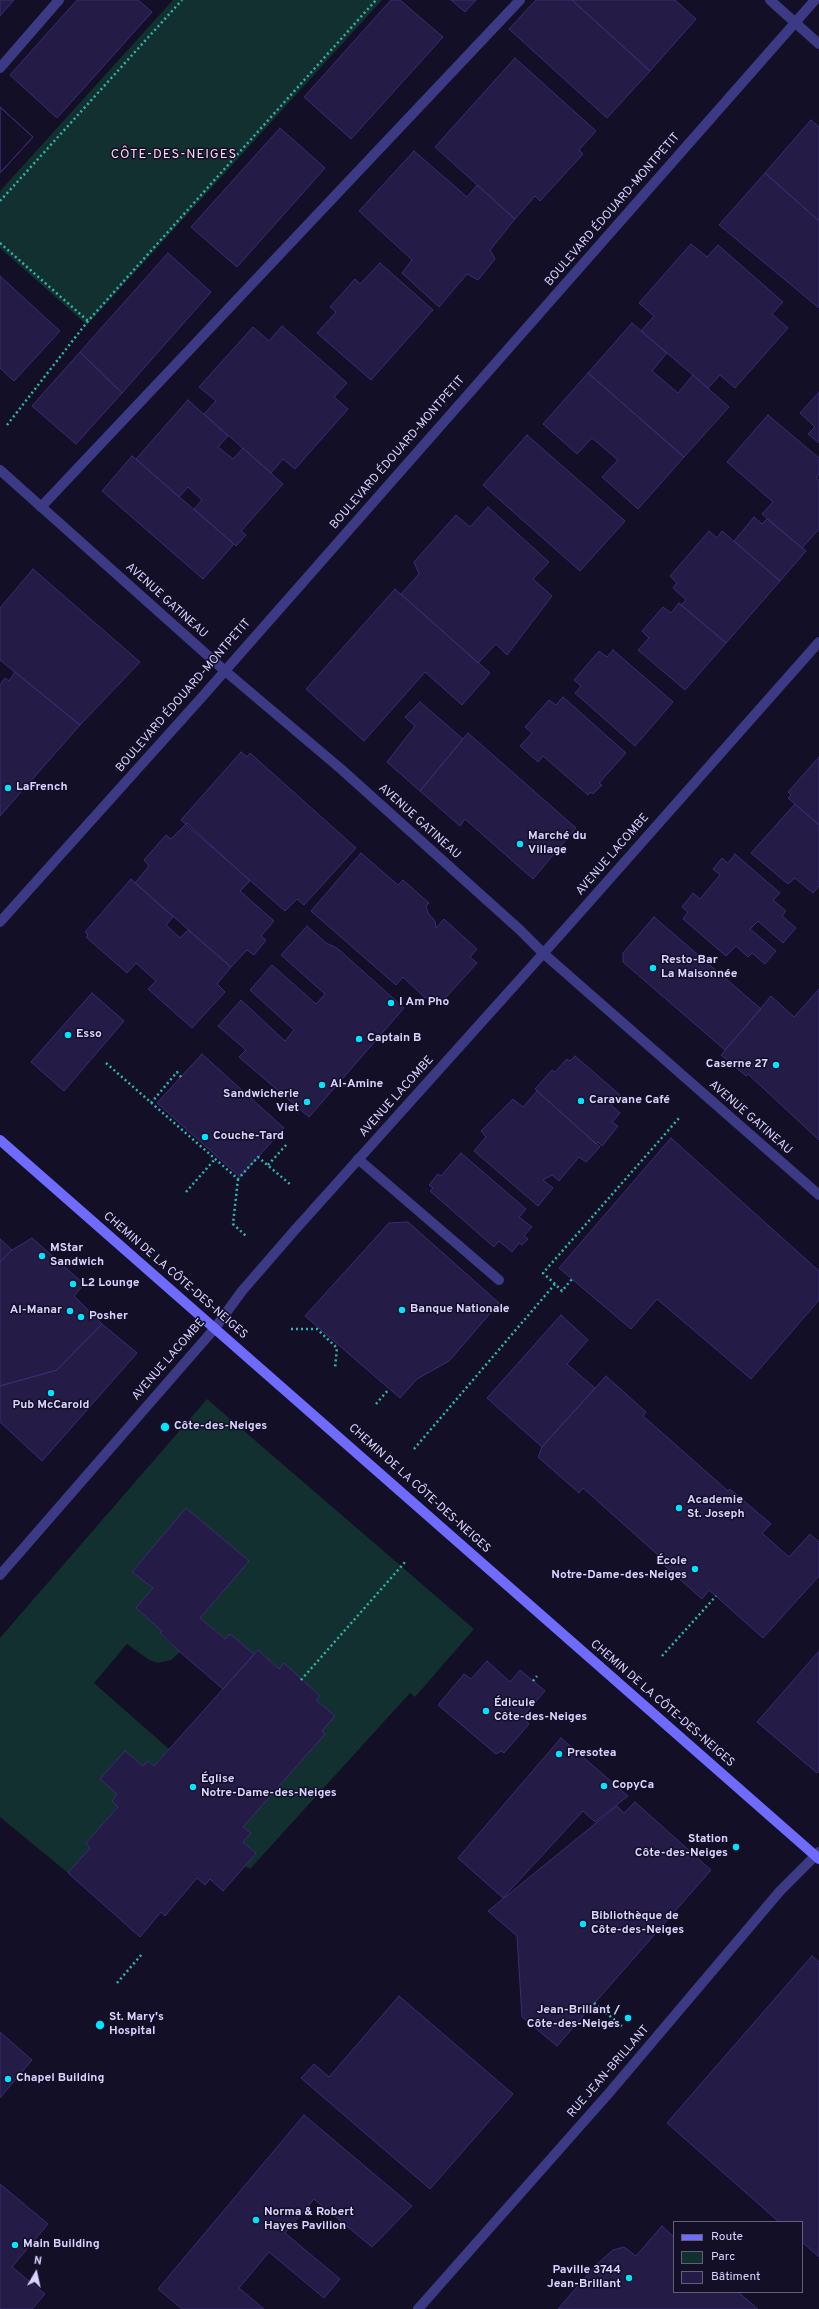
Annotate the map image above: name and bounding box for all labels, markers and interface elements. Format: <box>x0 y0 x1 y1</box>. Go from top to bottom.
street label: BOULEVARD ÉDOUARD-MONTPETIT <box>542 130 684 290</box>
district label: CÔTE-DES-NEIGES <box>111 147 237 163</box>
street label: BOULEVARD ÉDOUARD-MONTPETIT <box>327 373 469 533</box>
street label: AVENUE GATINEAU <box>122 560 210 642</box>
street label: BOULEVARD ÉDOUARD-MONTPETIT <box>113 616 255 776</box>
place label: LaFrench <box>16 781 68 795</box>
street label: AVENUE GATINEAU <box>375 781 463 863</box>
marker: LaFrench <box>3 783 13 793</box>
street label: AVENUE LACOMBE <box>573 811 653 899</box>
place label: Marché du Village <box>528 830 587 858</box>
marker: Marché du Village <box>515 839 525 849</box>
place label: Resto-Bar La Maisonnée <box>661 954 737 982</box>
marker: Resto-Bar La Maisonnée <box>648 963 658 973</box>
place label: I Am Pho <box>399 996 449 1010</box>
marker: I Am Pho <box>386 998 396 1008</box>
place label: Esso <box>76 1028 102 1042</box>
marker: Esso <box>63 1030 73 1040</box>
place label: Captain B <box>367 1032 421 1046</box>
marker: Captain B <box>354 1034 364 1044</box>
street label: AVENUE LACOMBE <box>357 1054 437 1140</box>
place label: Caserne 27 <box>706 1058 768 1072</box>
marker: Caserne 27 <box>771 1060 781 1070</box>
place label: Al-Amine <box>330 1078 383 1092</box>
street label: AVENUE GATINEAU <box>706 1078 794 1158</box>
marker: Al-Amine <box>317 1080 327 1090</box>
place label: Sandwicherie Viet <box>223 1088 299 1116</box>
place label: Caravane Café <box>589 1094 670 1108</box>
marker: Caravane Café <box>576 1096 586 1106</box>
marker: Sandwicherie Viet <box>302 1097 312 1107</box>
place label: Couche-Tard <box>213 1130 284 1144</box>
marker: Couche-Tard <box>200 1132 210 1142</box>
street label: CHEMIN DE LA CÔTE-DES-NEIGES <box>100 1209 250 1343</box>
place label: MStar Sandwich <box>50 1242 104 1270</box>
marker: MStar Sandwich <box>37 1251 47 1261</box>
place label: L2 Lounge <box>81 1277 139 1291</box>
marker: L2 Lounge <box>68 1279 78 1289</box>
place label: Banque Nationale <box>410 1303 510 1317</box>
place label: Al-Manar <box>10 1304 62 1318</box>
marker: Banque Nationale <box>397 1305 407 1315</box>
marker: Al-Manar <box>65 1306 75 1316</box>
place label: Posher <box>89 1310 128 1324</box>
marker: Posher <box>76 1312 86 1322</box>
street label: AVENUE LACOMBE <box>129 1316 209 1404</box>
marker: Pub McCarold <box>46 1388 56 1398</box>
place label: Pub McCarold <box>12 1399 90 1413</box>
place label: Côte-des-Neiges <box>174 1420 267 1434</box>
marker: Côte-des-Neiges <box>159 1421 171 1433</box>
street label: CHEMIN DE LA CÔTE-DES-NEIGES <box>345 1421 493 1557</box>
place label: Academie St. Joseph <box>687 1494 745 1522</box>
marker: Academie St. Joseph <box>674 1503 684 1513</box>
place label: École Notre-Dame-des-Neiges <box>551 1555 687 1583</box>
marker: École Notre-Dame-des-Neiges <box>690 1564 700 1574</box>
street label: CHEMIN DE LA CÔTE-DES-NEIGES <box>587 1637 737 1771</box>
place label: Édicule Côte-des-Neiges <box>494 1697 587 1725</box>
marker: Édicule Côte-des-Neiges <box>481 1706 491 1716</box>
place label: Presotea <box>567 1747 616 1761</box>
marker: Presotea <box>554 1749 564 1759</box>
place label: Église Notre-Dame-des-Neiges <box>201 1773 337 1801</box>
place label: CopyCa <box>612 1779 654 1793</box>
marker: CopyCa <box>599 1781 609 1791</box>
marker: Église Notre-Dame-des-Neiges <box>188 1782 198 1792</box>
place label: Station Côte-des-Neiges <box>635 1833 728 1861</box>
marker: Station Côte-des-Neiges <box>731 1842 741 1852</box>
place label: Bibliothèque de Côte-des-Neiges <box>591 1910 684 1938</box>
marker: Bibliothèque de Côte-des-Neiges <box>578 1919 588 1929</box>
place label: Jean-Brillant / Côte-des-Neiges <box>527 2004 620 2032</box>
place label: St. Mary's Hospital <box>109 2011 164 2039</box>
marker: Jean-Brillant / Côte-des-Neiges <box>623 2013 633 2023</box>
marker: St. Mary's Hospital <box>94 2019 106 2031</box>
street label: RUE JEAN-BRILLANT <box>565 2023 653 2121</box>
place label: Chapel Building <box>16 2072 104 2086</box>
marker: Chapel Building <box>3 2074 13 2084</box>
place label: Norma & Robert Hayes Pavilion <box>264 2206 354 2234</box>
marker: Norma & Robert Hayes Pavilion <box>251 2215 261 2225</box>
legend <box>673 2221 803 2293</box>
text: Route <box>711 2229 743 2245</box>
place label: Main Building <box>23 2238 100 2252</box>
marker: Main Building <box>10 2240 20 2250</box>
text: Parc <box>711 2249 735 2265</box>
north arrow <box>16 2253 56 2293</box>
text: N <box>33 2254 43 2269</box>
place label: Paville 3744 Jean-Brillant <box>547 2264 621 2292</box>
text: Bâtiment <box>711 2269 761 2285</box>
marker: Paville 3744 Jean-Brillant <box>624 2273 634 2283</box>

